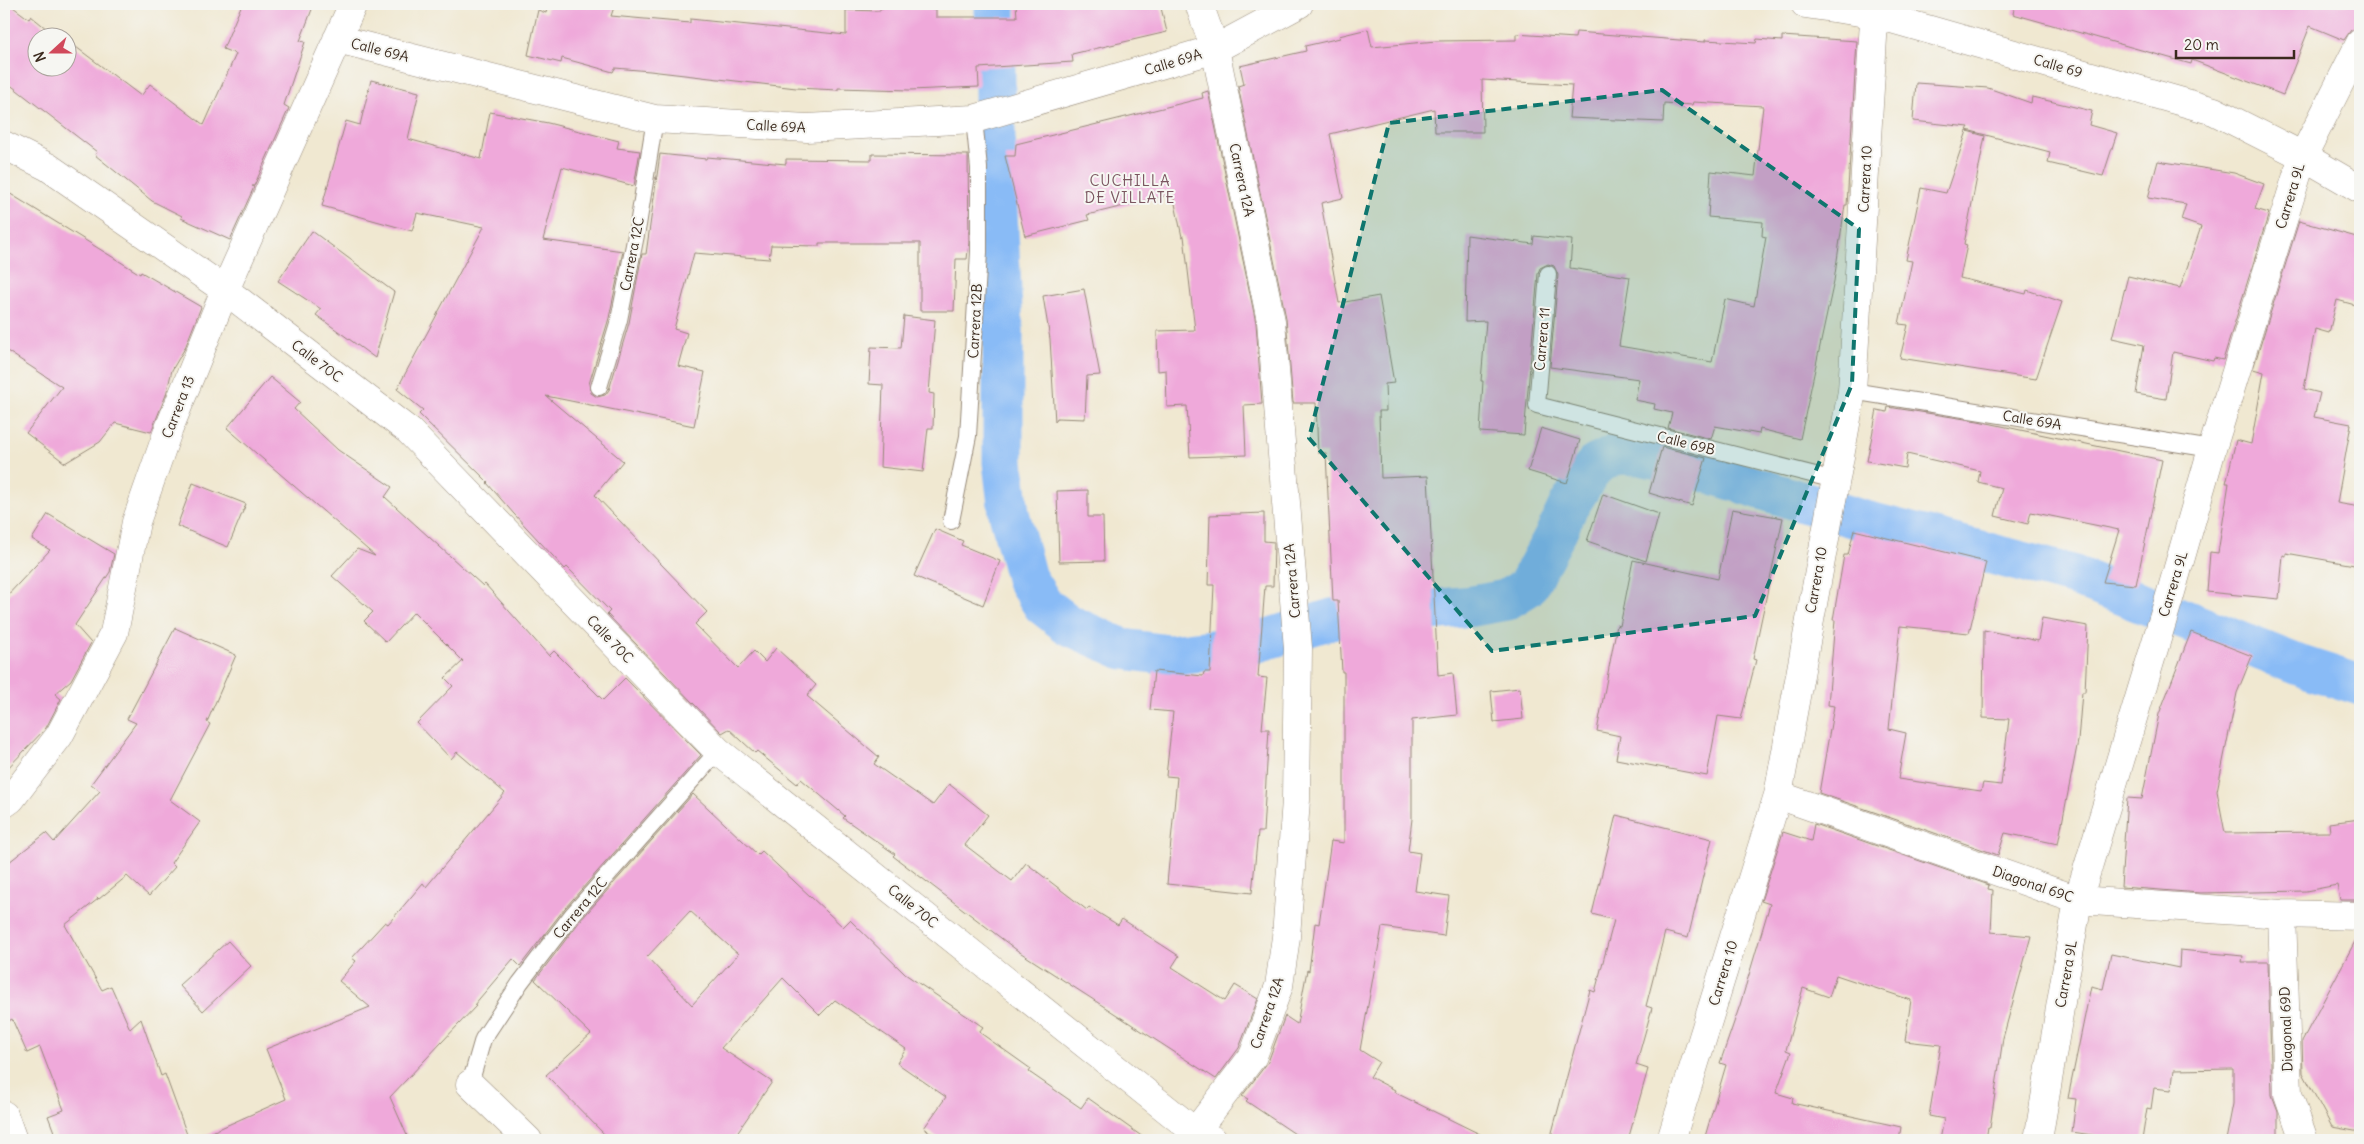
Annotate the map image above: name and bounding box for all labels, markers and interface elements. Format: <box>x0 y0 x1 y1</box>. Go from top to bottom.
north arrow <box>28 28 78 78</box>
scale bar <box>2176 28 2294 60</box>
street label: Calle 69A <box>349 34 411 66</box>
text: 20 m <box>2184 35 2219 54</box>
street label: Calle 69A <box>1142 45 1204 79</box>
text: N <box>30 49 50 64</box>
street label: Calle 69 <box>2031 50 2085 82</box>
street label: Calle 69A <box>746 115 806 137</box>
street label: Carrera 12A <box>1225 142 1259 218</box>
street label: Carrera 10 <box>1854 145 1876 213</box>
street label: Carrera 9L <box>2271 160 2309 231</box>
district label: CUCHILLA DE VILLATE <box>1085 171 1175 207</box>
street label: Carrera 12C <box>616 215 648 293</box>
street label: Carrera 12B <box>964 283 986 359</box>
street label: Carrera 11 <box>1530 307 1554 371</box>
street label: Calle 70C <box>288 336 346 386</box>
street label: Carrera 13 <box>158 373 198 441</box>
street label: Calle 69A <box>2001 406 2063 434</box>
street label: Calle 69B <box>1655 427 1717 459</box>
street label: Carrera 12A <box>1280 543 1304 619</box>
street label: Carrera 10 <box>1801 545 1831 615</box>
street label: Carrera 9L <box>2154 548 2192 619</box>
street label: Calle 70C <box>583 611 637 667</box>
street label: Diagonal 69C <box>1990 862 2076 906</box>
street label: Carrera 12C <box>549 873 611 943</box>
street label: Calle 70C <box>884 880 942 932</box>
street label: Carrera 10 <box>1705 938 1741 1008</box>
street label: Carrera 9L <box>2051 938 2081 1009</box>
street label: Carrera 12A <box>1246 975 1288 1051</box>
street label: Diagonal 69D <box>2276 986 2296 1072</box>

